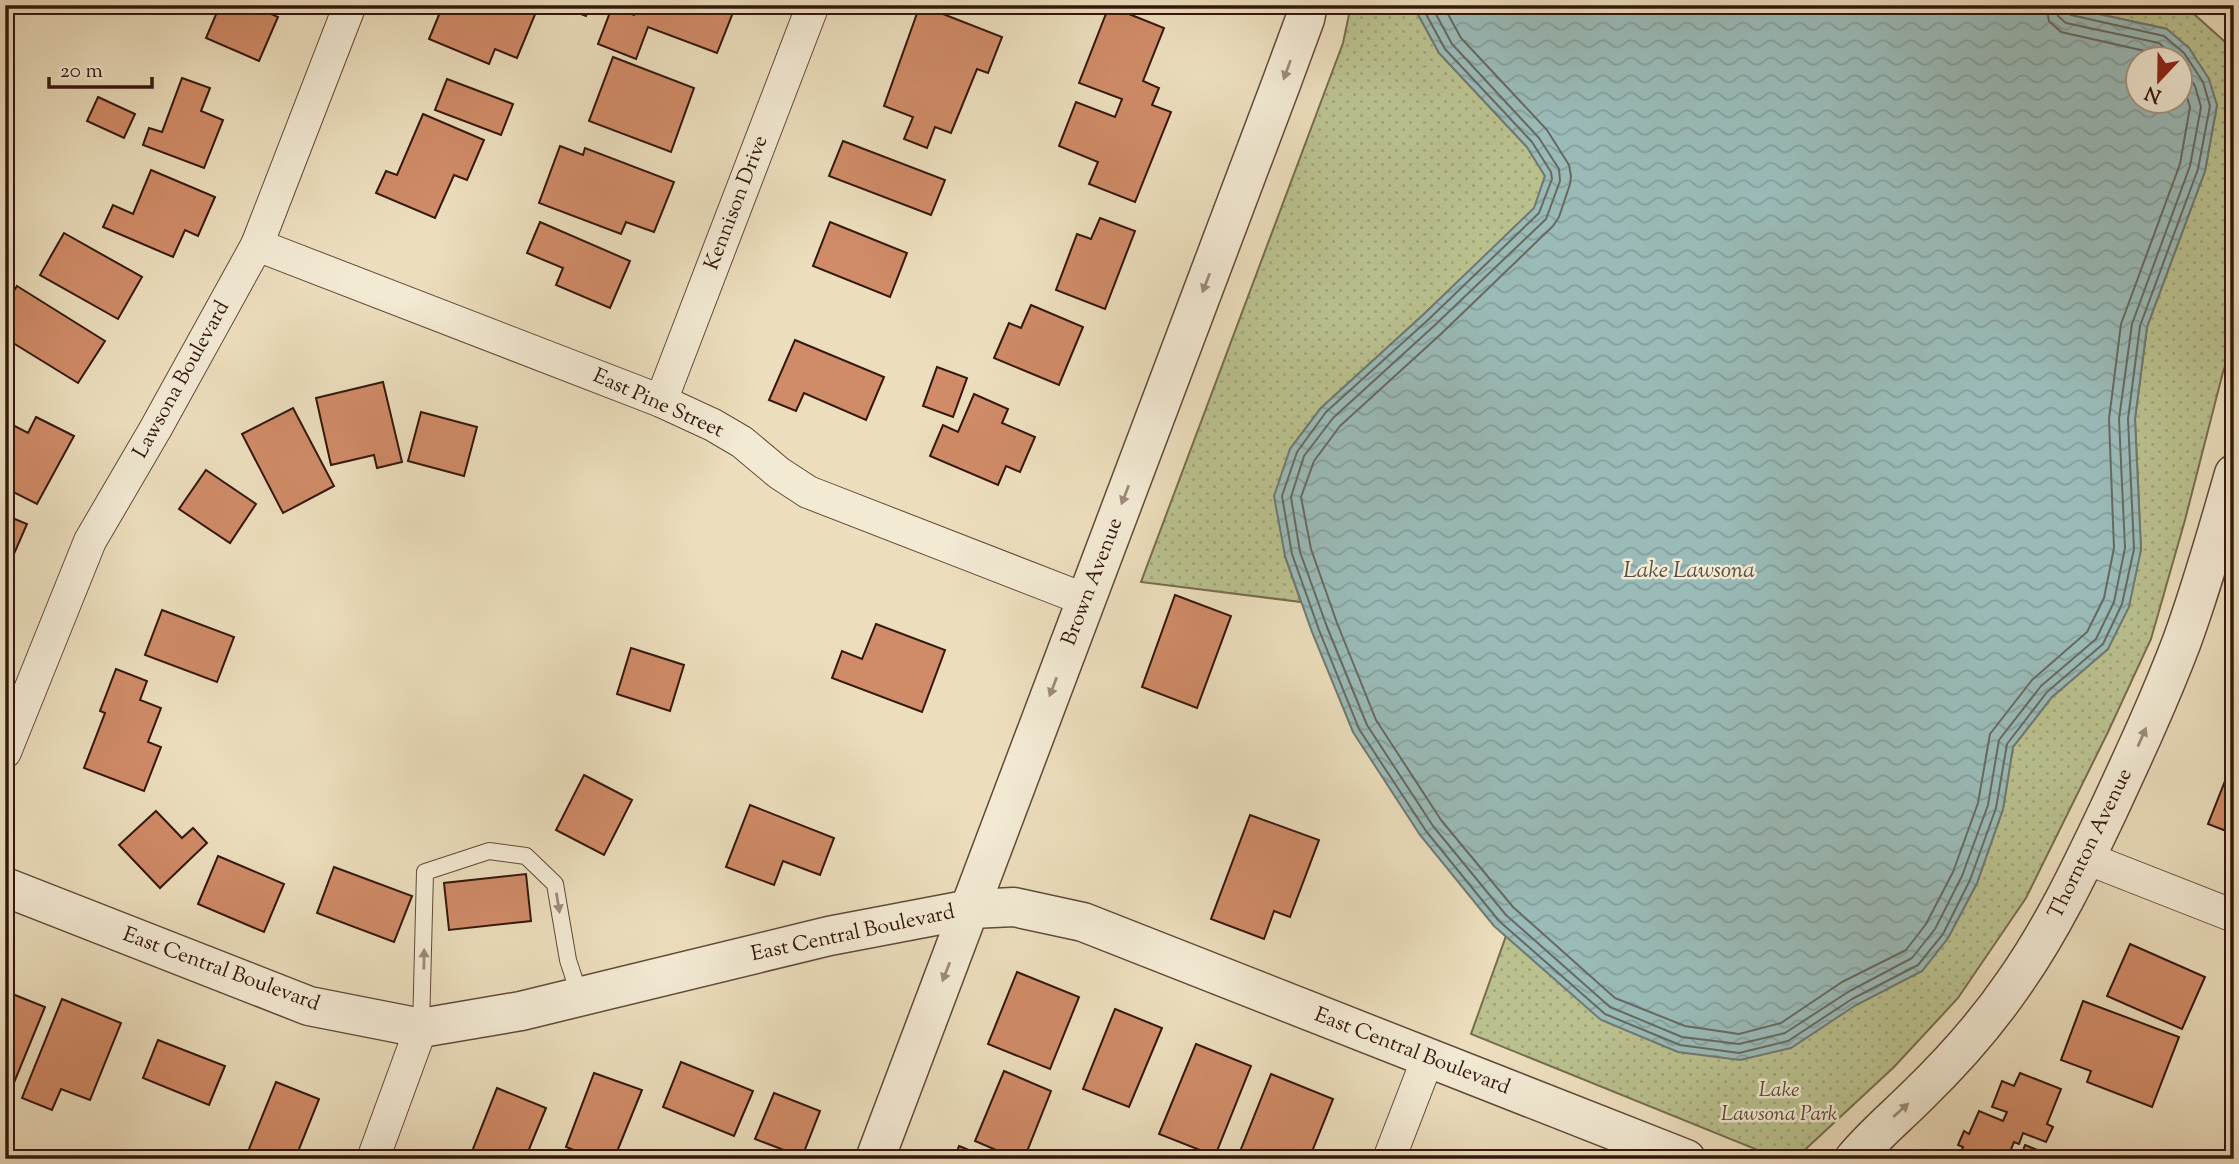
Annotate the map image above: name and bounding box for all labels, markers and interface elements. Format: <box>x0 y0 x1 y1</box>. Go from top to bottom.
scale bar <box>49 46 152 90</box>
north arrow <box>2124 46 2194 116</box>
text: 20 m <box>60 57 103 87</box>
one-way arrow <box>1281 59 1292 80</box>
text: N <box>2141 78 2166 109</box>
street label: Kennison Drive <box>698 131 776 275</box>
one-way arrow <box>1200 272 1211 293</box>
street label: Lawsona Boulevard <box>126 296 238 464</box>
street label: East Pine Street <box>588 362 728 446</box>
one-way arrow <box>1120 485 1131 506</box>
street label: Brown Avenue <box>1055 514 1131 650</box>
water label: Lake Lawsona <box>1623 555 1755 588</box>
one-way arrow <box>1047 677 1058 698</box>
one-way arrow <box>2136 727 2148 747</box>
street label: Thornton Avenue <box>2042 764 2140 924</box>
one-way arrow <box>553 892 564 914</box>
street label: East Central Boulevard <box>748 898 958 970</box>
street label: East Central Boulevard <box>118 920 324 1020</box>
one-way arrow <box>418 948 429 970</box>
one-way arrow <box>940 962 951 983</box>
street label: East Central Boulevard <box>1310 1001 1514 1103</box>
park label: Lake Lawsona Park <box>1721 1076 1838 1130</box>
one-way arrow <box>1893 1103 1910 1118</box>

